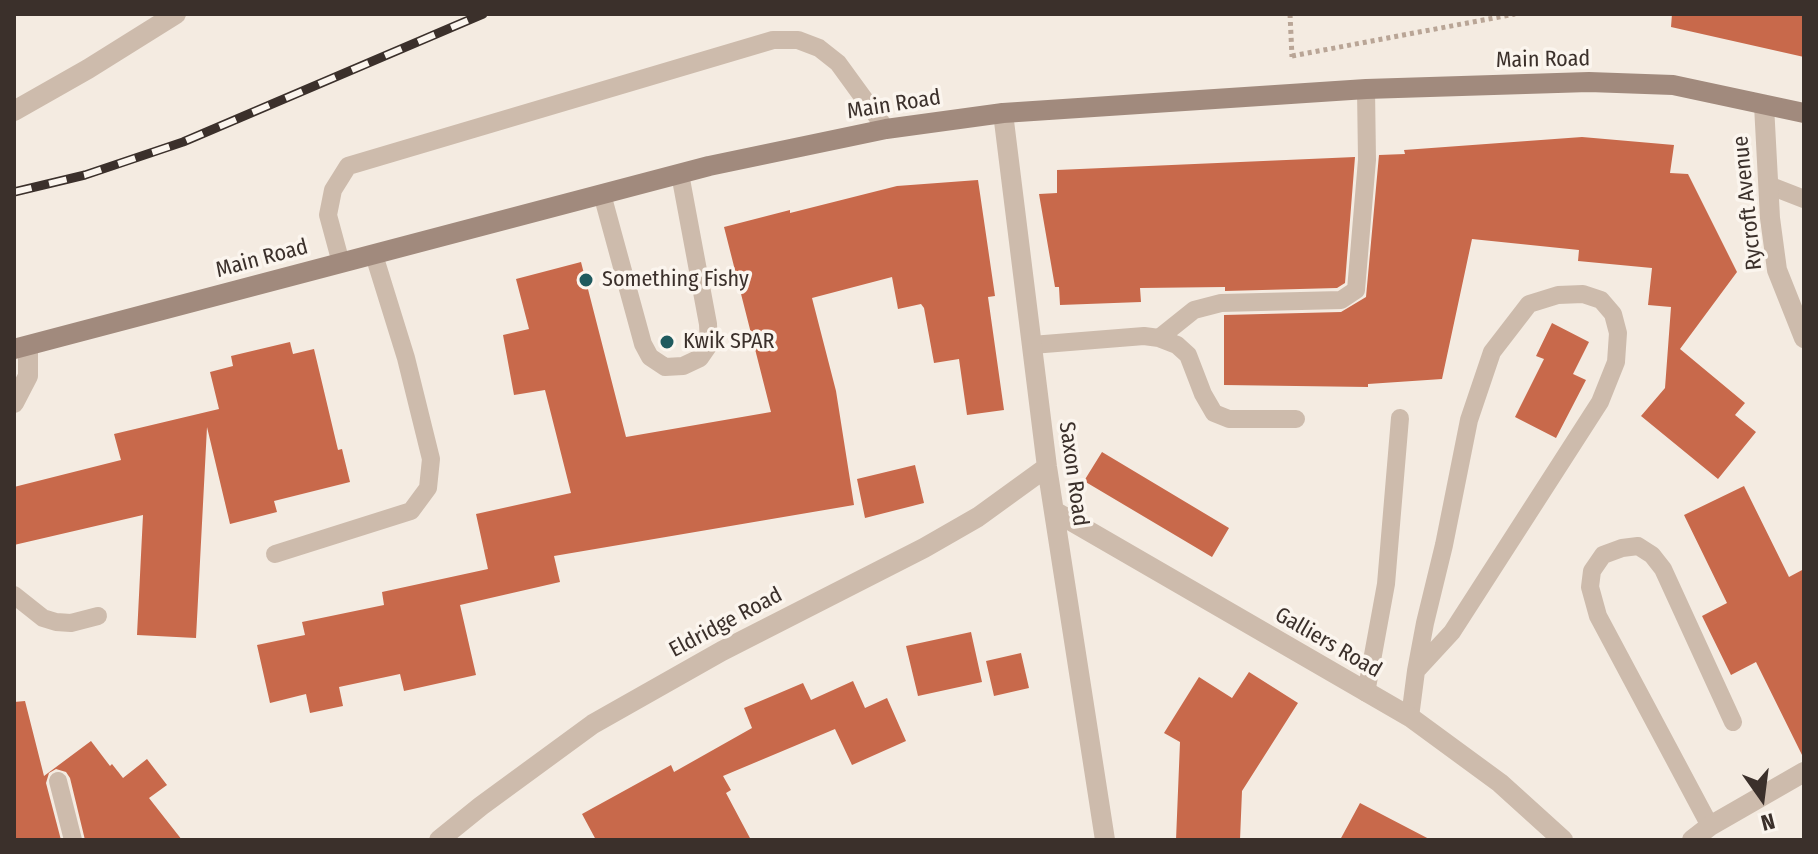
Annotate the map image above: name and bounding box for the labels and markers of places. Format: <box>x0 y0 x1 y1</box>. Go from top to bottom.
place label: Something Fishy <box>602 267 749 293</box>
marker: Something Fishy <box>577 271 595 289</box>
place label: Kwik SPAR <box>683 329 775 355</box>
marker: Kwik SPAR <box>658 333 676 351</box>

